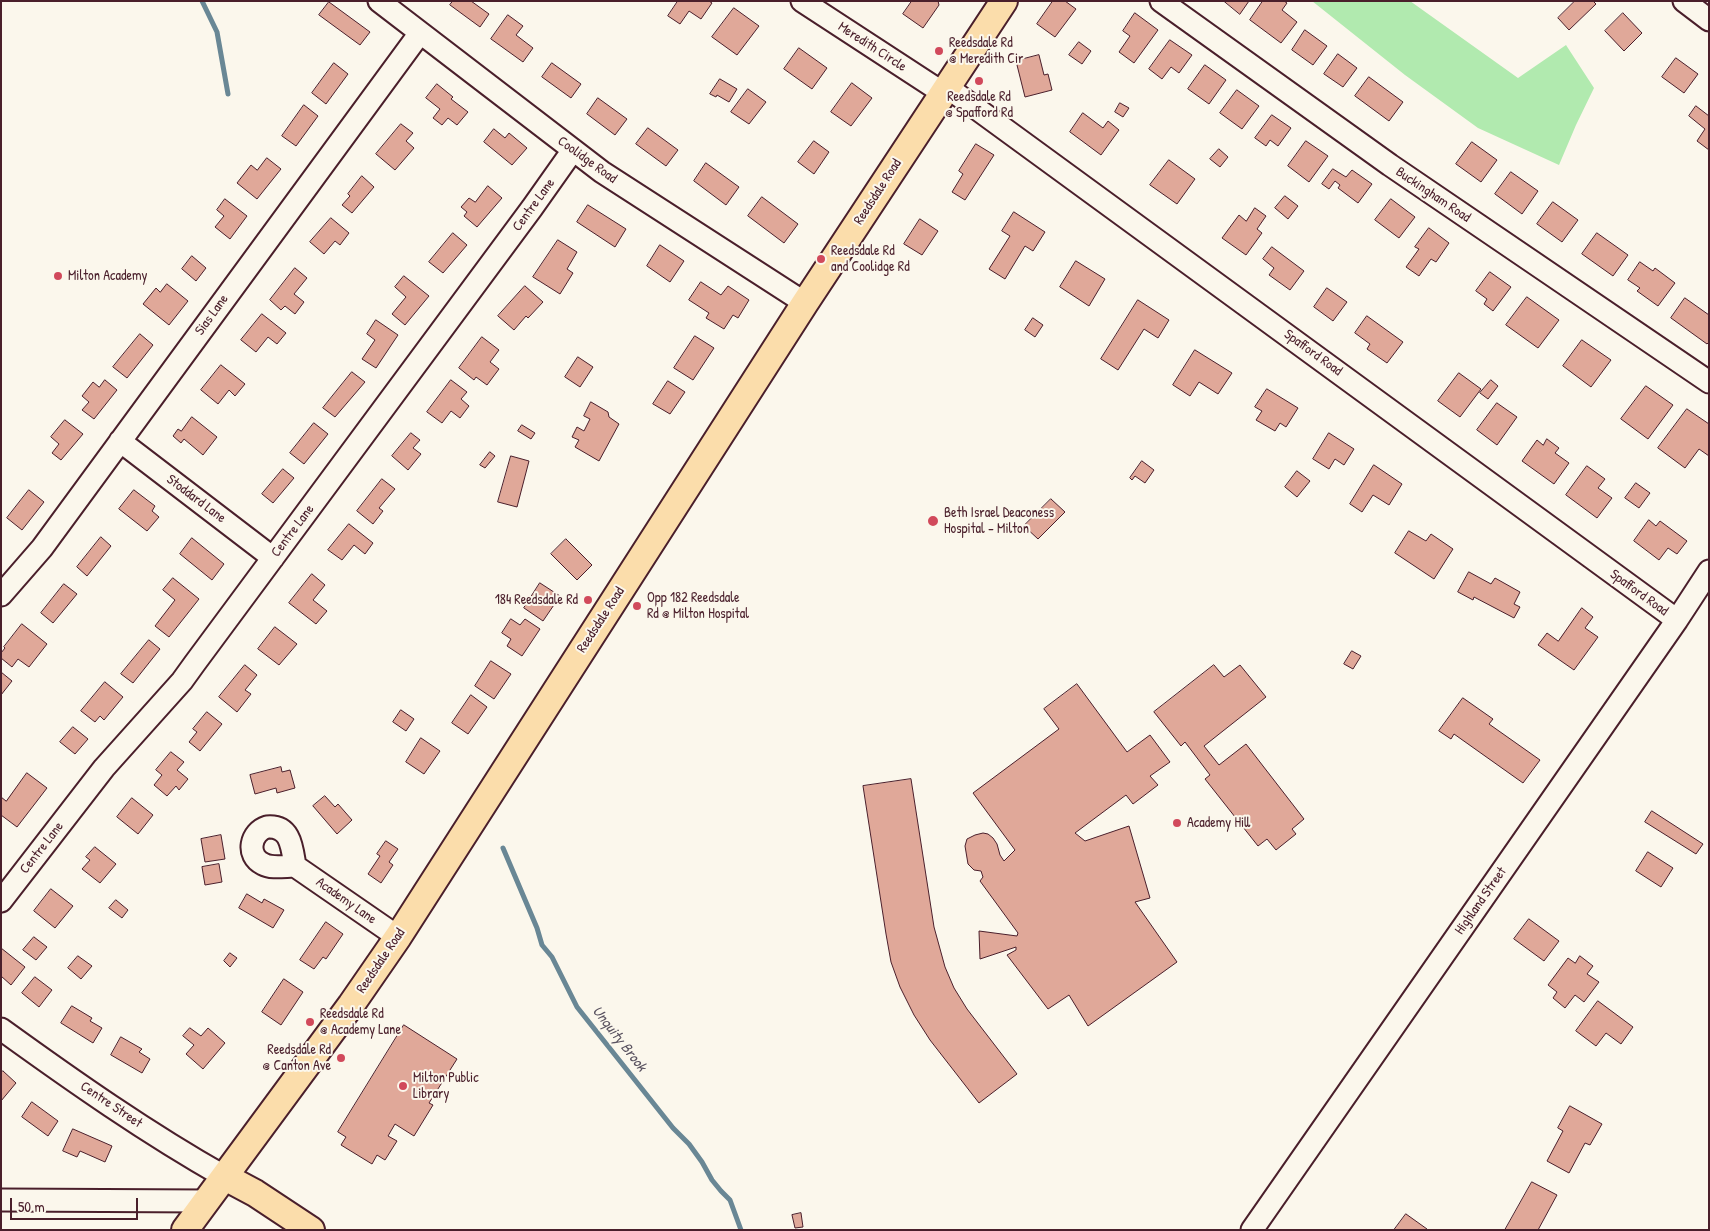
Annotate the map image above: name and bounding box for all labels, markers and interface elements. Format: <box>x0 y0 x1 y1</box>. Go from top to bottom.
street label: Meredith Circle <box>835 19 909 75</box>
place label: Reedsdale Rd @ Meredith Cir <box>949 35 1023 68</box>
marker: Reedsdale Rd @ Meredith Cir <box>933 45 945 57</box>
marker: Reedsdale Rd @ Spafford Rd <box>973 75 985 87</box>
place label: Reedsdale Rd @ Spafford Rd <box>945 89 1013 121</box>
street label: Coolidge Road <box>554 133 620 187</box>
street label: Reedsdale Road <box>851 156 905 228</box>
street label: Buckingham Road <box>1392 164 1474 226</box>
street label: Centre Lane <box>509 175 559 235</box>
place label: Reedsdale Rd and Coolidge Rd <box>831 243 910 276</box>
marker: Reedsdale Rd and Coolidge Rd <box>815 253 827 265</box>
place label: Milton Academy <box>68 268 147 284</box>
marker: Milton Academy <box>52 270 64 282</box>
street label: Sias Lane <box>192 291 232 339</box>
street label: Spafford Road <box>1281 326 1345 380</box>
street label: Stoddard Lane <box>163 471 229 527</box>
street label: Centre Lane <box>268 502 318 560</box>
place label: Beth Israel Deaconess Hospital – Milton <box>944 505 1054 538</box>
marker: Beth Israel Deaconess Hospital – Milton <box>926 514 940 528</box>
street label: Spafford Road <box>1607 566 1671 620</box>
street label: Reedsdale Road <box>574 584 628 656</box>
place label: Opp 182 Reedsdale Rd @ Milton Hospital <box>647 590 749 622</box>
place label: 184 Reedsdale Rd <box>495 592 578 608</box>
marker: 184 Reedsdale Rd <box>582 594 594 606</box>
marker: Opp 182 Reedsdale Rd @ Milton Hospital <box>631 600 643 612</box>
place label: Academy Hill <box>1187 815 1250 831</box>
marker: Academy Hill <box>1171 817 1183 829</box>
street label: Centre Lane <box>17 819 67 877</box>
street label: Highland Street <box>1452 864 1510 938</box>
street label: Academy Lane <box>312 874 380 928</box>
street label: Reedsdale Road <box>353 925 409 997</box>
water label: Unquity Brook <box>588 1003 650 1075</box>
place label: Reedsdale Rd @ Academy Lane <box>320 1006 401 1038</box>
marker: Reedsdale Rd @ Academy Lane <box>304 1016 316 1028</box>
place label: Reedsdale Rd @ Canton Ave <box>263 1042 331 1074</box>
marker: Reedsdale Rd @ Canton Ave <box>335 1052 347 1064</box>
place label: Milton Public Library <box>413 1070 479 1102</box>
street label: Centre Street <box>77 1078 145 1132</box>
marker: Milton Public Library <box>397 1080 409 1092</box>
scale bar <box>12 1188 140 1220</box>
text: 50 m <box>18 1196 45 1217</box>

